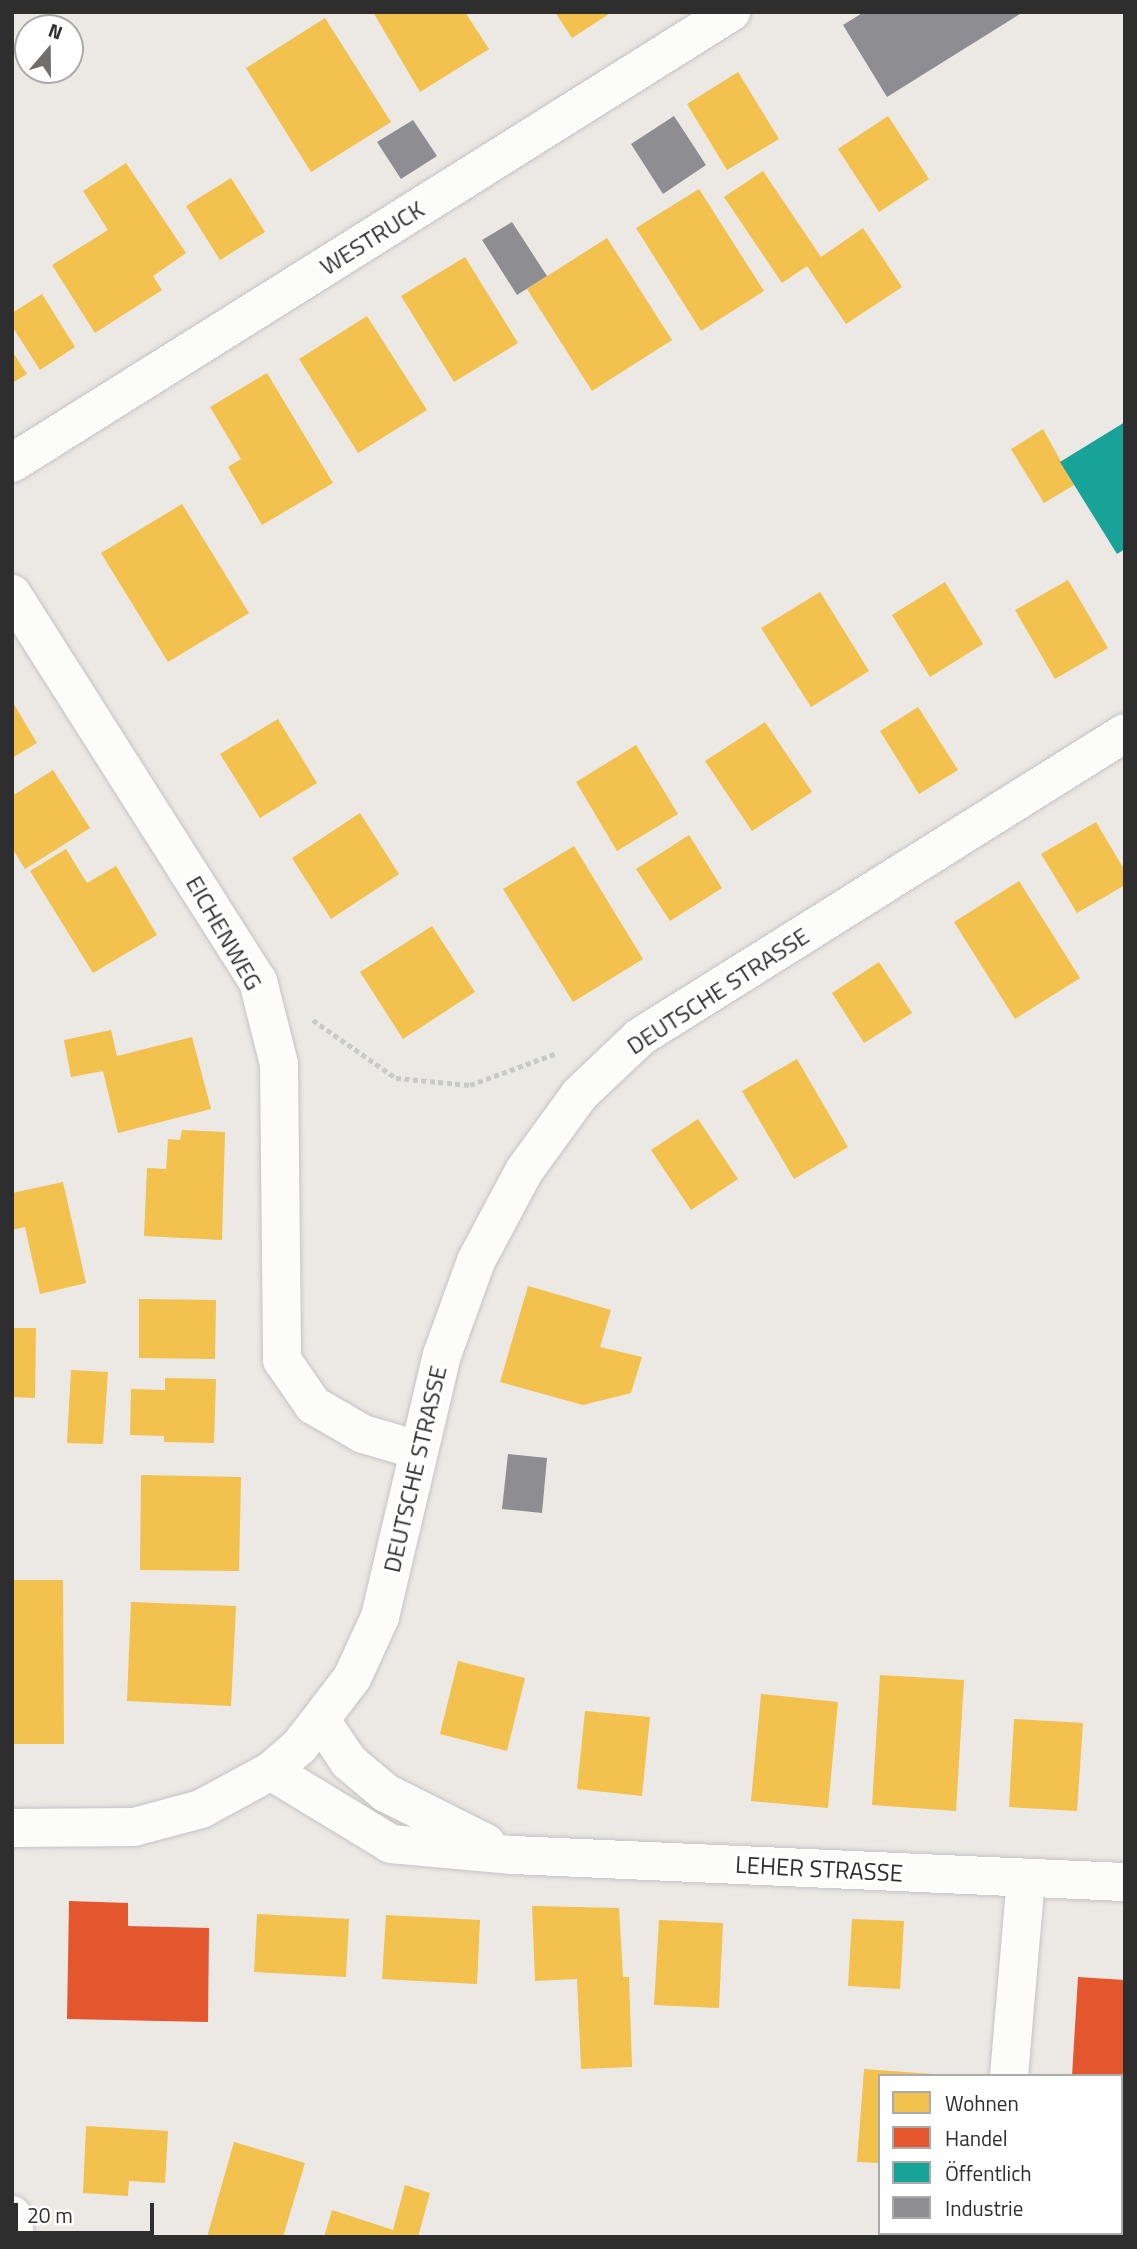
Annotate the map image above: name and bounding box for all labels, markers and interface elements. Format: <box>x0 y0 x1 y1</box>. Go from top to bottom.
north arrow <box>14 14 84 84</box>
text: N <box>45 15 67 47</box>
street label: WESTRUCK <box>315 195 429 281</box>
street label: EICHENWEG <box>180 871 268 995</box>
street label: DEUTSCHE STRASSE <box>622 921 814 1061</box>
street label: DEUTSCHE STRASSE <box>377 1363 453 1575</box>
street label: LEHER STRASSE <box>734 1850 904 1888</box>
legend <box>878 2074 1123 2235</box>
text: Wohnen <box>945 2087 1019 2119</box>
text: Handel <box>945 2122 1008 2154</box>
text: Öffentlich <box>945 2157 1032 2189</box>
scale bar <box>18 2190 158 2234</box>
text: Industrie <box>945 2192 1023 2224</box>
text: 20 m <box>27 2199 73 2231</box>

